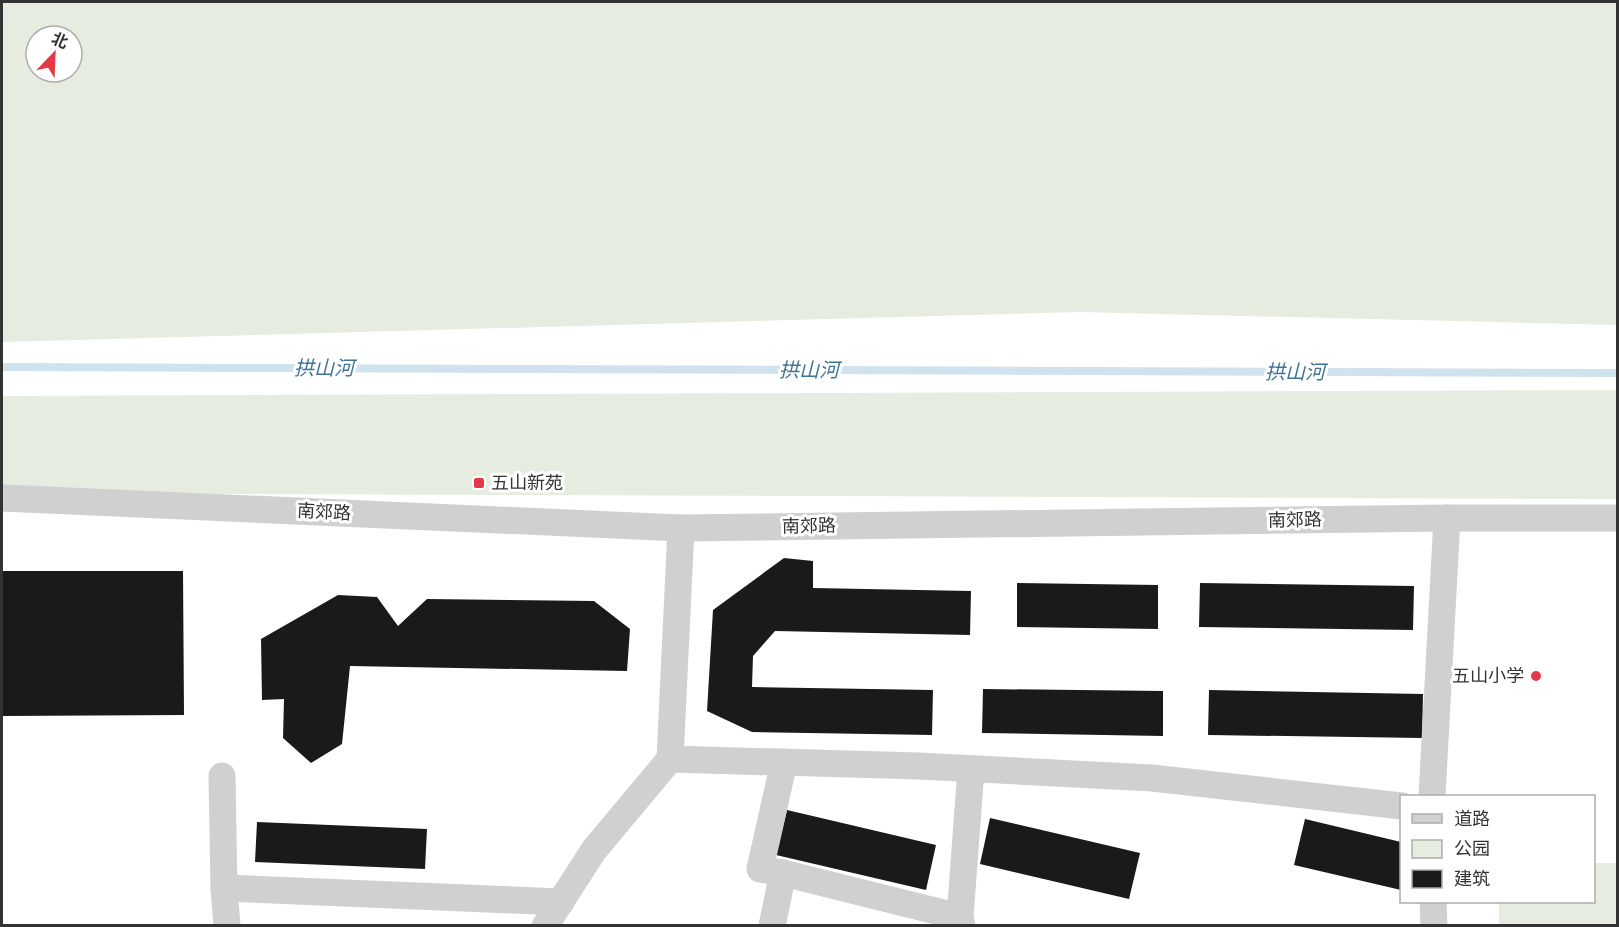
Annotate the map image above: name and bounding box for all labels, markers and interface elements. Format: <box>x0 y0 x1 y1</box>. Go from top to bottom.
north arrow <box>24 24 84 84</box>
text: 北 <box>49 28 71 52</box>
water label: 拱山河 <box>294 355 358 379</box>
water label: 拱山河 <box>779 357 843 381</box>
water label: 拱山河 <box>1265 359 1329 383</box>
place label: 五山新苑 <box>491 471 563 493</box>
marker: 五山新苑 <box>472 476 486 490</box>
street label: 南郊路 <box>297 499 352 523</box>
street label: 南郊路 <box>1268 508 1322 530</box>
street label: 南郊路 <box>782 514 836 536</box>
place label: 五山小学 <box>1452 664 1524 686</box>
marker: 五山小学 <box>1529 669 1543 683</box>
legend <box>1400 795 1595 903</box>
text: 道路 <box>1454 807 1490 829</box>
text: 公园 <box>1454 837 1490 859</box>
text: 建筑 <box>1454 867 1490 889</box>

